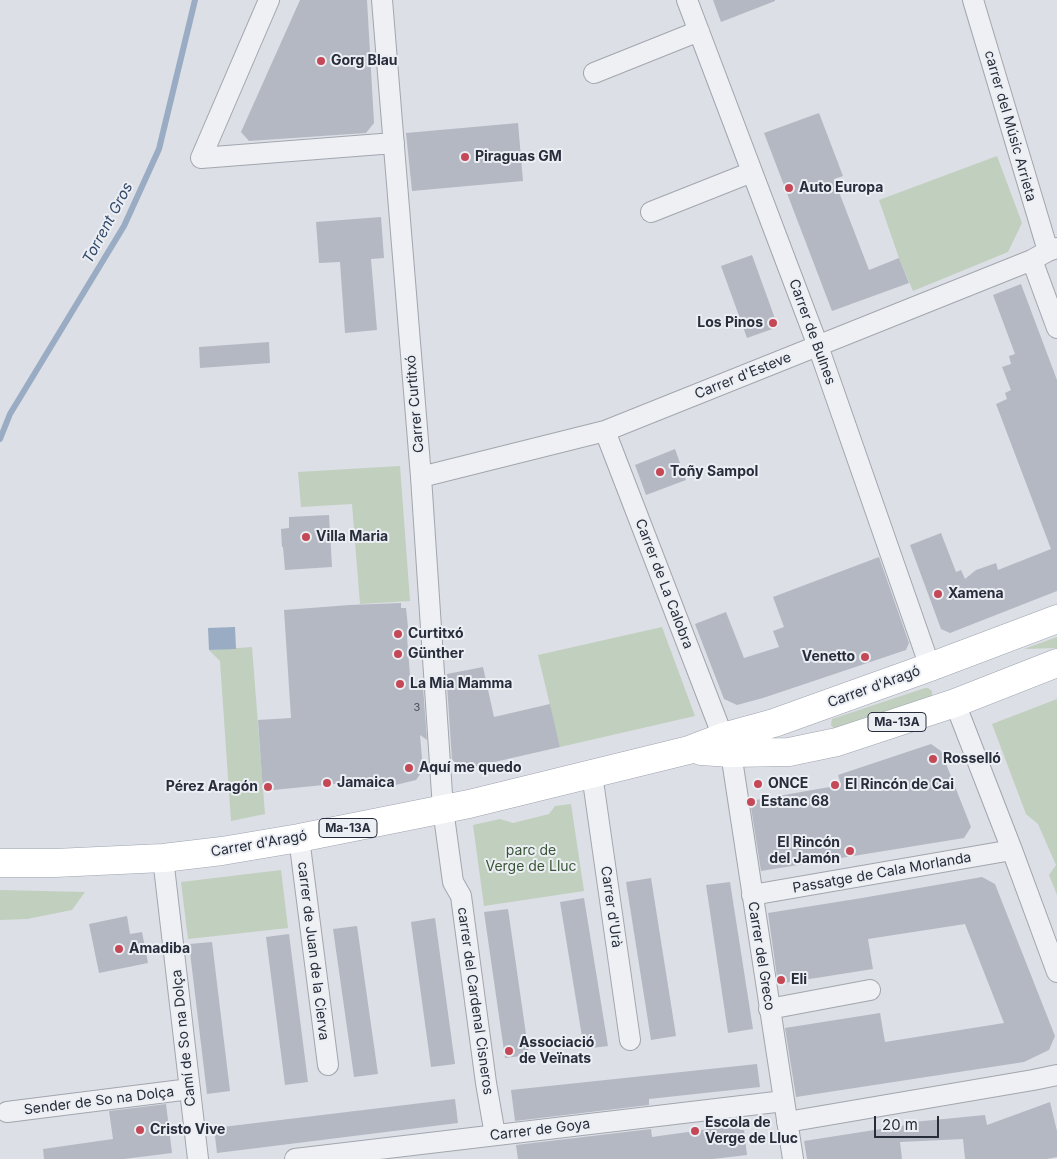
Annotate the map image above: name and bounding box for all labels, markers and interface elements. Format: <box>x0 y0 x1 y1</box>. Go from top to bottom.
street label: carrer del Músic Arrieta <box>980 49 1040 203</box>
place label: Gorg Blau <box>331 53 398 69</box>
marker: Gorg Blau <box>315 55 327 67</box>
place label: Piraguas GM <box>475 149 562 165</box>
marker: Piraguas GM <box>459 151 471 163</box>
water label: Torrent Gros <box>79 179 137 267</box>
place label: Auto Europa <box>799 180 883 196</box>
marker: Auto Europa <box>783 182 795 194</box>
street label: Carrer de Bulnes <box>785 277 839 387</box>
place label: Los Pinos <box>697 315 763 331</box>
marker: Los Pinos <box>767 317 779 329</box>
street label: Carrer d'Esteve <box>692 349 794 403</box>
street label: Carrer Curtitxó <box>402 354 428 454</box>
place label: Toñy Sampol <box>670 464 758 480</box>
marker: Toñy Sampol <box>654 466 666 478</box>
street label: Carrer de La Calobra <box>631 517 697 651</box>
place label: Villa Maria <box>316 529 388 545</box>
marker: Villa Maria <box>300 531 312 543</box>
place label: Xamena <box>948 586 1004 602</box>
marker: Xamena <box>932 588 944 600</box>
place label: Curtitxó <box>408 626 464 642</box>
marker: Curtitxó <box>392 628 404 640</box>
place label: Günther <box>408 646 464 662</box>
marker: Günther <box>392 648 404 660</box>
place label: Venetto <box>802 649 855 665</box>
marker: Venetto <box>859 651 871 663</box>
street label: Carrer d'Aragó <box>825 662 923 712</box>
place label: La Mia Mamma <box>410 676 512 692</box>
marker: La Mia Mamma <box>394 678 406 690</box>
house number: 3 <box>414 701 420 715</box>
road number: Ma-13A <box>868 712 926 732</box>
place label: Rosselló <box>943 751 1001 767</box>
marker: Rosselló <box>927 753 939 765</box>
place label: Aquí me quedo <box>419 760 522 776</box>
marker: Aquí me quedo <box>403 762 415 774</box>
place label: Jamaica <box>337 775 395 791</box>
place label: ONCE <box>768 776 808 792</box>
marker: Jamaica <box>321 777 333 789</box>
place label: El Rincón de Cai <box>845 777 954 793</box>
marker: ONCE <box>752 778 764 790</box>
place label: Pérez Aragón <box>166 779 258 795</box>
marker: El Rincón de Cai <box>829 779 841 791</box>
marker: Pérez Aragón <box>262 781 274 793</box>
place label: Estanc 68 <box>761 794 829 810</box>
marker: Estanc 68 <box>745 796 757 808</box>
road number: Ma-13A <box>319 818 377 838</box>
street label: Carrer d'Aragó <box>210 827 308 861</box>
place label: El Rincón del Jamón <box>769 835 840 868</box>
park label: parc de Verge de Lluc <box>485 843 577 876</box>
marker: El Rincón del Jamón <box>844 845 856 857</box>
street label: Passatge de Cala Morlanda <box>791 849 973 897</box>
street label: carrer de Juan de la Cierva <box>294 861 332 1041</box>
street label: Carrer d'Urà <box>597 865 625 949</box>
street label: Carrer del Greco <box>744 900 778 1012</box>
street label: carrer del Cardenal Cisneros <box>453 906 497 1096</box>
place label: Amadiba <box>129 941 190 957</box>
marker: Amadiba <box>113 943 125 955</box>
street label: Camí de So na Dolça <box>168 969 200 1107</box>
place label: Eli <box>791 972 807 988</box>
marker: Eli <box>775 974 787 986</box>
place label: Associació de Veïnats <box>519 1035 594 1068</box>
marker: Associació de Veïnats <box>503 1045 515 1057</box>
street label: Sender de So na Dolça <box>23 1083 175 1119</box>
scale bar <box>877 1106 942 1138</box>
place label: Escola de Verge de Lluc <box>705 1115 798 1148</box>
text: 20 m <box>882 1115 918 1134</box>
street label: Carrer de Goya <box>489 1116 591 1144</box>
place label: Cristo Vive <box>150 1122 225 1138</box>
marker: Cristo Vive <box>134 1124 146 1136</box>
marker: Escola de Verge de Lluc <box>689 1125 701 1137</box>

